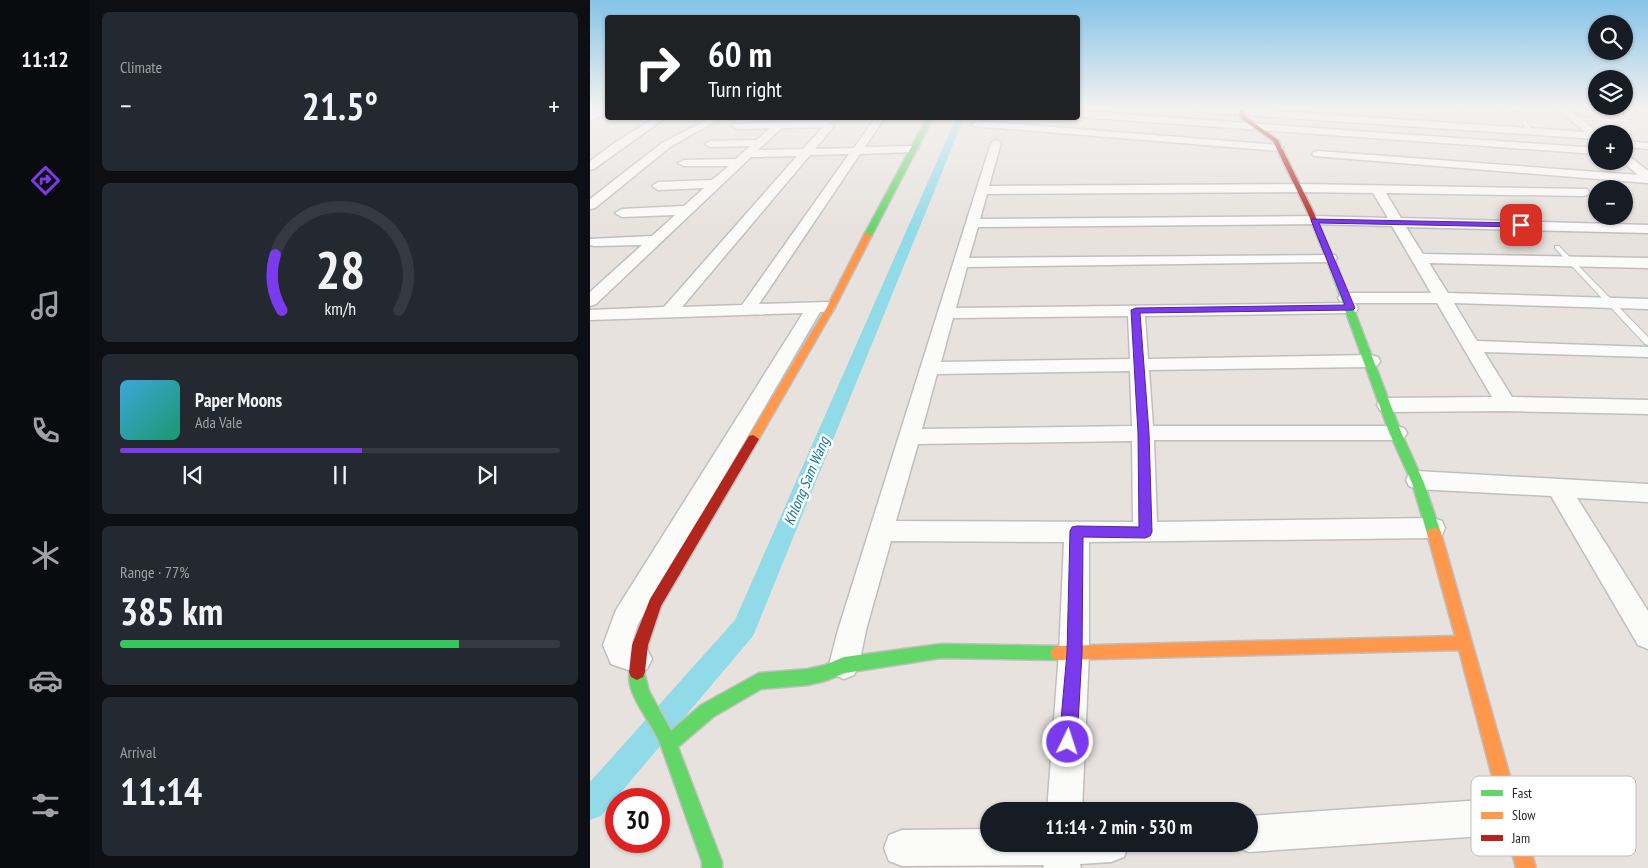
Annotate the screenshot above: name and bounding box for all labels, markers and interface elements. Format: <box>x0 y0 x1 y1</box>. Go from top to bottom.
map controls <box>1588 15 1633 225</box>
button: search <box>1588 15 1633 60</box>
text: 60 m <box>708 31 772 77</box>
icon: right <box>625 35 690 100</box>
text: 11:12 <box>21 45 69 73</box>
text: Climate <box>120 57 162 77</box>
button: layers <box>1588 70 1633 115</box>
text: Turn right <box>708 75 782 103</box>
text: 21.5° <box>302 81 378 130</box>
text: − <box>120 87 132 124</box>
text: + <box>548 87 560 124</box>
button: + <box>1588 125 1633 170</box>
icon: directions <box>28 163 63 198</box>
button: − <box>1588 180 1633 225</box>
pin <box>1500 204 1542 246</box>
icon: arrive <box>1507 211 1535 239</box>
text: 28 <box>315 236 365 303</box>
icon: music <box>28 288 63 323</box>
text: km/h <box>324 297 356 320</box>
text: Paper Moons <box>195 388 282 412</box>
text: Ada Vale <box>195 412 242 432</box>
icon: phone <box>28 413 63 448</box>
water label: Khlong Sam Wang <box>779 433 834 528</box>
icon: previous <box>179 461 207 489</box>
icon: pause <box>326 461 354 489</box>
icon: next <box>473 461 501 489</box>
icon: climate <box>28 538 63 573</box>
text: Range · 77% <box>120 562 189 582</box>
text: 385 km <box>120 586 223 635</box>
icon: car <box>28 663 63 698</box>
position arrow <box>1041 715 1093 767</box>
text: Arrival <box>120 742 156 762</box>
text: 11:14 <box>120 766 202 815</box>
legend <box>1471 776 1636 856</box>
text: Fast <box>1512 784 1532 802</box>
icon: filters <box>28 788 63 823</box>
speed limit sign: 30 <box>605 788 670 853</box>
text: Slow <box>1512 806 1536 824</box>
text: 11:14 · 2 min · 530 m <box>1046 815 1192 839</box>
text: Jam <box>1511 829 1530 847</box>

